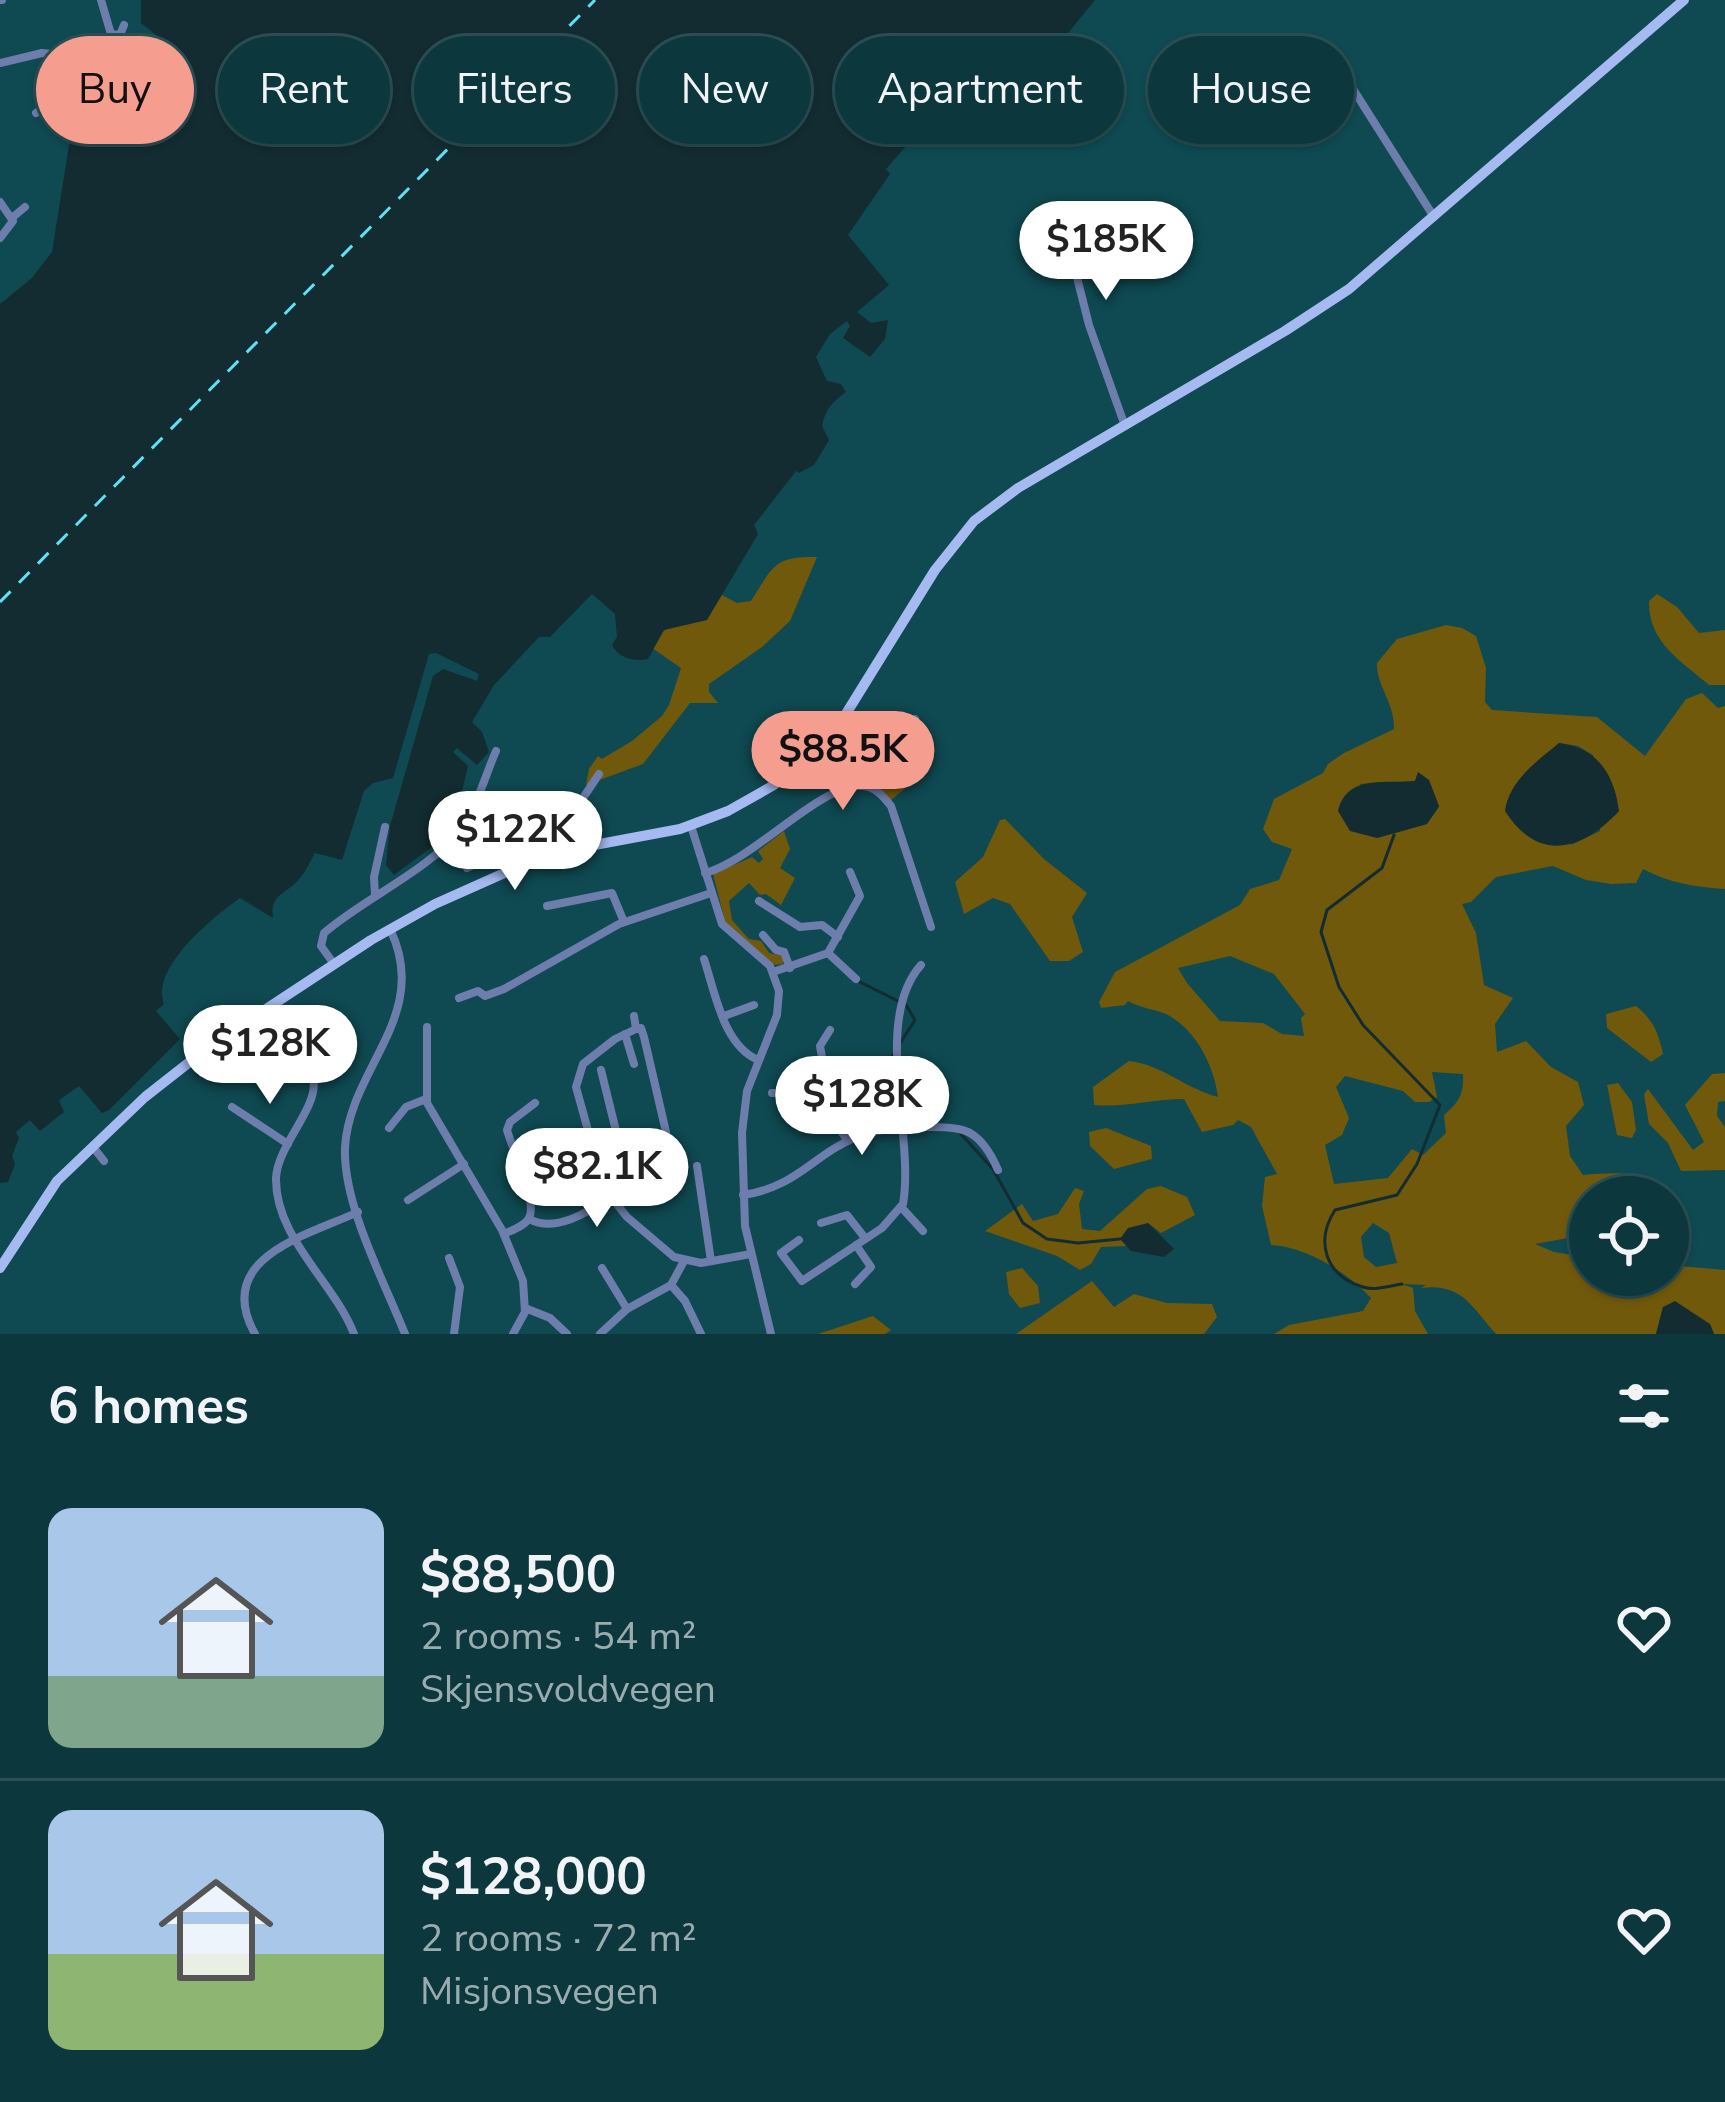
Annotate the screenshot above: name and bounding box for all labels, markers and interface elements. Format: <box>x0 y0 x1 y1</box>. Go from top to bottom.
chip: Buy <box>36 36 194 144</box>
chip: Rent <box>218 36 390 144</box>
chip: Filters <box>414 36 615 144</box>
chip: New <box>639 36 811 144</box>
chip: Apartment <box>835 36 1124 144</box>
chip: House <box>1148 36 1354 144</box>
pin: $185K <box>1022 201 1190 303</box>
text: $185K <box>1046 213 1166 266</box>
pin: $88.5K <box>745 711 941 813</box>
text: $88.5K <box>778 723 908 776</box>
pin: $122K <box>431 791 599 893</box>
text: $122K <box>455 803 575 856</box>
pin: $128K <box>186 1005 354 1107</box>
text: $128K <box>210 1017 330 1070</box>
pin: $128K <box>778 1056 946 1158</box>
text: $128K <box>802 1068 922 1121</box>
pin: $82.1K <box>499 1128 695 1230</box>
text: $82.1K <box>532 1140 662 1193</box>
map controls <box>1569 1176 1689 1296</box>
button: locate <box>1569 1176 1689 1296</box>
text: 6 homes <box>48 1371 249 1441</box>
icon: filters <box>1611 1373 1677 1439</box>
text: $88,500 <box>420 1540 616 1610</box>
icon: home <box>144 1556 288 1700</box>
icon: heart <box>1611 1595 1677 1661</box>
text: 2 rooms · 54 m² <box>420 1610 697 1663</box>
text: Skjensvoldvegen <box>420 1663 716 1716</box>
text: $128,000 <box>420 1842 647 1912</box>
icon: home <box>144 1858 288 2002</box>
icon: heart <box>1611 1897 1677 1963</box>
text: 2 rooms · 72 m² <box>420 1912 697 1965</box>
text: Misjonsvegen <box>420 1965 659 2018</box>

